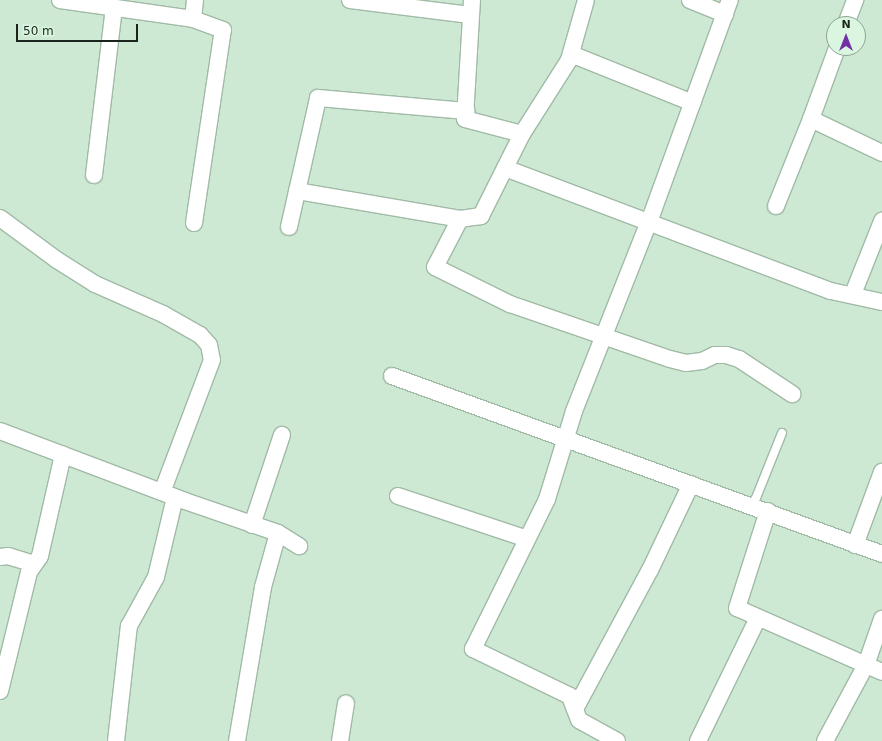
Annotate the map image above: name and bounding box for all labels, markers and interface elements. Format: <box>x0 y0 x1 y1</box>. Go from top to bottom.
scale bar <box>18 16 140 42</box>
north arrow <box>826 16 866 56</box>
text: N <box>841 18 851 31</box>
text: 50 m <box>23 24 54 38</box>

